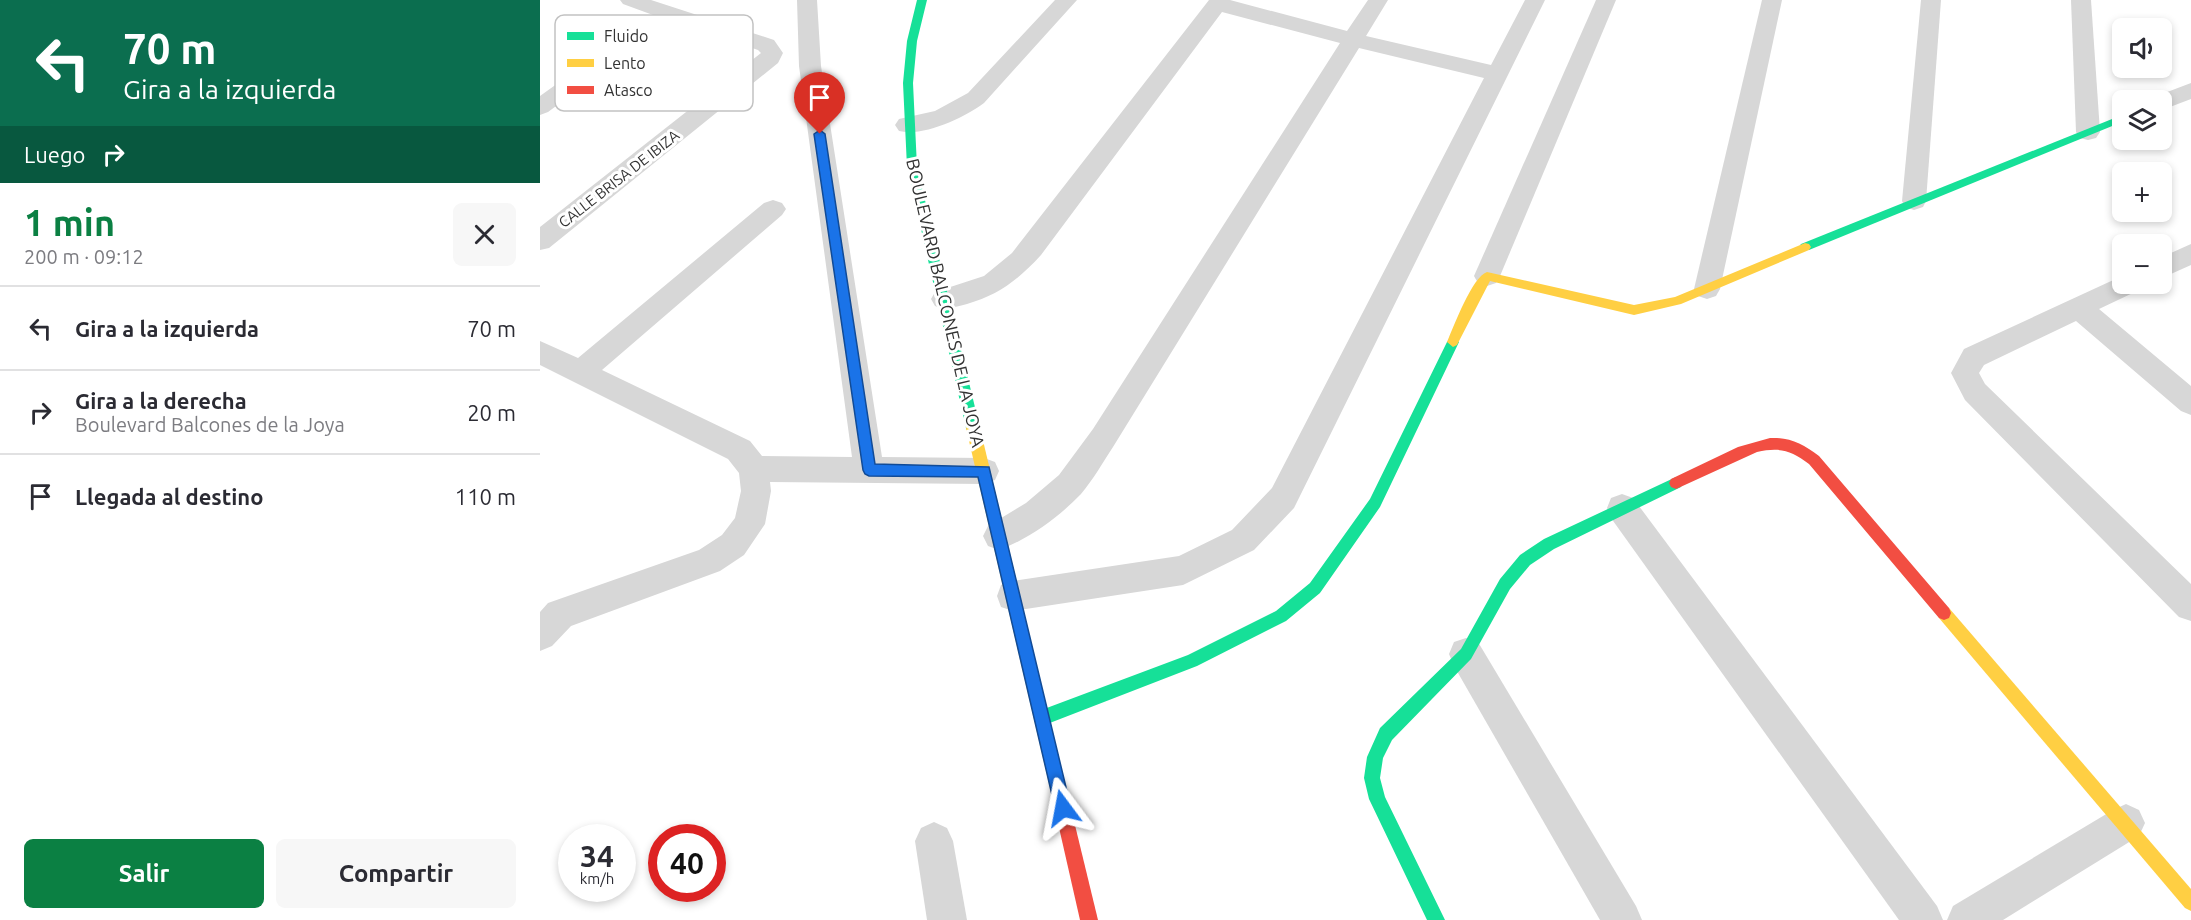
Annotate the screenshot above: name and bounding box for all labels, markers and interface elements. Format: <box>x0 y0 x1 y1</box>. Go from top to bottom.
legend <box>555 15 753 111</box>
map controls <box>2112 18 2172 294</box>
button: sound <box>2112 18 2172 78</box>
icon: left <box>24 24 102 102</box>
text: 70 m <box>123 25 217 72</box>
text: Fluido <box>604 27 648 45</box>
text: Lento <box>604 54 646 72</box>
pin <box>794 72 845 134</box>
text: Gira a la izquierda <box>123 74 336 104</box>
text: Atasco <box>604 81 653 99</box>
icon: arrive <box>803 81 836 114</box>
button: layers <box>2112 90 2172 150</box>
street label: CALLE BRISA DE IBIZA <box>555 126 683 231</box>
icon: right <box>97 138 130 171</box>
text: Luego <box>24 142 85 167</box>
street label: BOULEVARD BALCONES DE LA JOYA <box>903 156 989 449</box>
button: + <box>2112 162 2172 222</box>
text: 1 min <box>24 202 115 243</box>
button: close <box>453 203 516 266</box>
button: − <box>2112 234 2172 294</box>
text: 200 m · 09:12 <box>24 245 144 268</box>
icon: left <box>24 312 57 345</box>
text: Gira a la izquierda <box>75 316 259 341</box>
text: 70 m <box>467 316 516 341</box>
text: Gira a la derecha <box>75 388 247 413</box>
icon: right <box>24 396 57 429</box>
text: 20 m <box>467 400 516 425</box>
text: Boulevard Balcones de la Joya <box>75 413 345 436</box>
icon: arrive <box>24 480 57 513</box>
text: Llegada al destino <box>75 484 263 509</box>
text: 110 m <box>455 484 516 509</box>
position arrow <box>1031 776 1095 840</box>
speed limit sign: 40 <box>648 824 726 902</box>
button: Salir <box>24 839 264 908</box>
button: Compartir <box>276 839 516 908</box>
text: 34 <box>580 839 614 873</box>
text: km/h <box>580 870 614 887</box>

